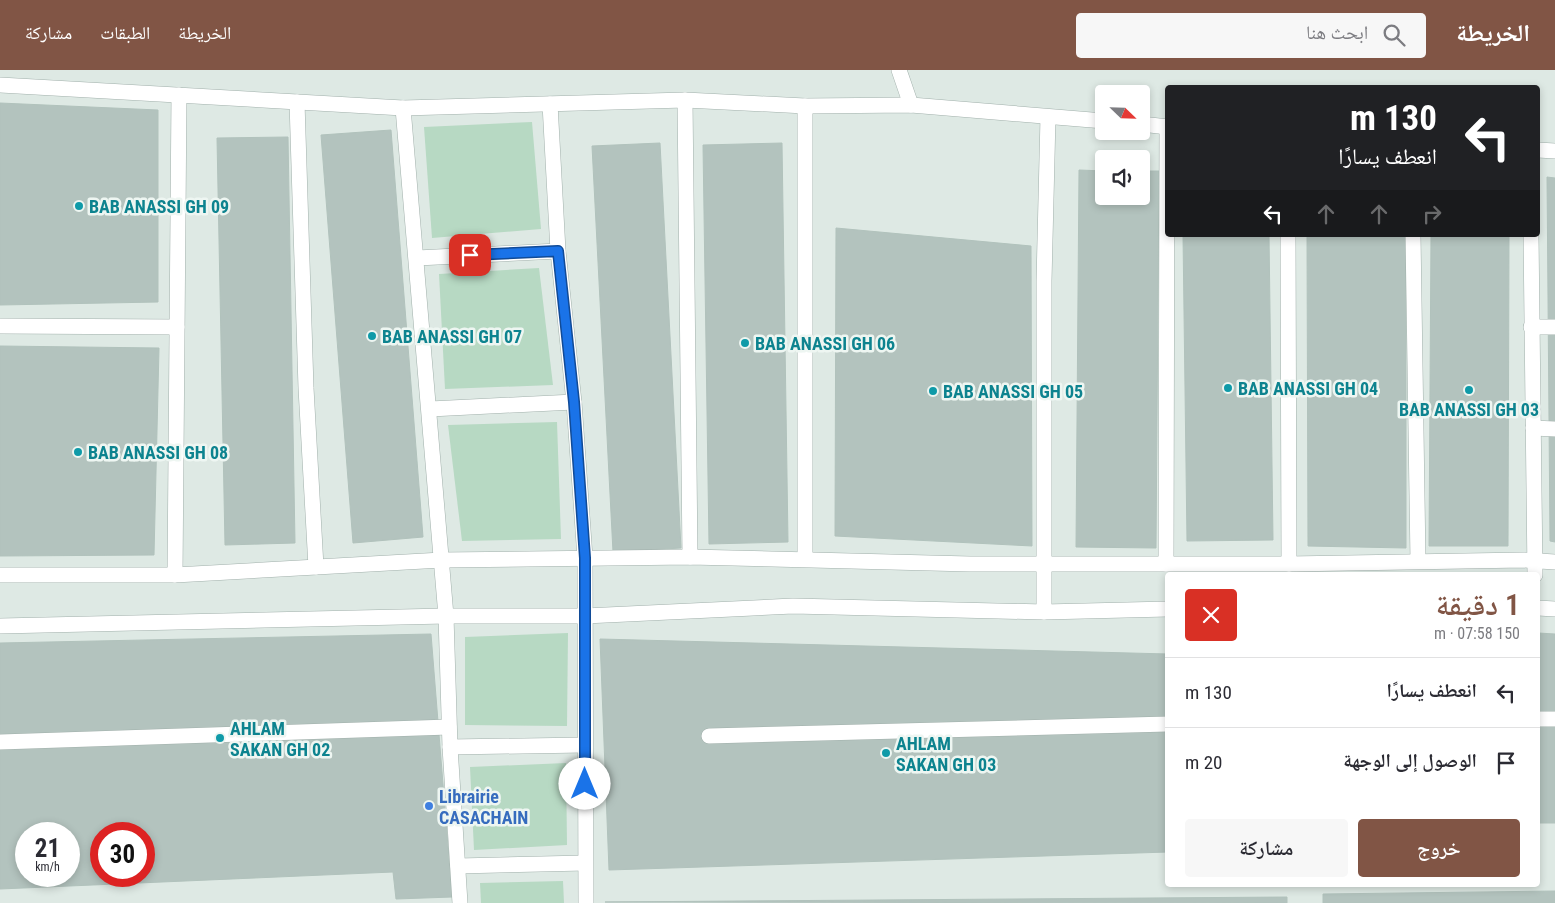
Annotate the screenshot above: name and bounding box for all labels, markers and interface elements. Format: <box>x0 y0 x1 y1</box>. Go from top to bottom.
search box <box>1076 13 1426 58</box>
text: الخريطة <box>1456 19 1530 47</box>
text: ابحث هنا <box>1306 21 1368 44</box>
icon: search <box>1380 21 1408 49</box>
text: مشاركة <box>25 22 72 43</box>
text: الطبقات <box>100 22 150 43</box>
text: الخريطة <box>178 22 231 43</box>
north arrow <box>1095 85 1150 140</box>
map controls <box>1095 85 1150 205</box>
text: 130 m <box>1350 98 1437 139</box>
icon: left <box>1455 105 1520 170</box>
text: انعطف يسارًا <box>1338 144 1437 169</box>
button: sound <box>1095 150 1150 205</box>
place label: BAB ANASSI GH 09 <box>89 196 229 217</box>
marker: BAB ANASSI GH 09 <box>73 200 85 212</box>
icon: left <box>1259 200 1287 228</box>
icon: ahead <box>1312 200 1340 228</box>
icon: ahead <box>1365 200 1393 228</box>
icon: right <box>1418 200 1446 228</box>
pin <box>449 234 491 276</box>
icon: arrive <box>456 241 484 269</box>
place label: BAB ANASSI GH 07 <box>382 326 522 347</box>
marker: BAB ANASSI GH 07 <box>366 330 378 342</box>
place label: BAB ANASSI GH 06 <box>755 333 895 354</box>
marker: BAB ANASSI GH 06 <box>739 337 751 349</box>
place label: BAB ANASSI GH 04 <box>1238 378 1378 399</box>
place label: BAB ANASSI GH 05 <box>943 381 1083 402</box>
marker: BAB ANASSI GH 04 <box>1222 382 1234 394</box>
marker: BAB ANASSI GH 03 <box>1463 384 1475 396</box>
marker: BAB ANASSI GH 05 <box>927 385 939 397</box>
place label: BAB ANASSI GH 03 <box>1399 399 1539 420</box>
place label: BAB ANASSI GH 08 <box>88 442 228 463</box>
marker: BAB ANASSI GH 08 <box>72 446 84 458</box>
text: 1 دقيقة <box>1436 587 1520 622</box>
button: close <box>1185 589 1237 641</box>
text: 150 m · 07:58 <box>1434 624 1520 643</box>
text: انعطف يسارًا <box>1386 679 1477 702</box>
icon: left <box>1492 679 1520 707</box>
text: 130 m <box>1185 681 1232 704</box>
place label: AHLAM SAKAN GH 02 <box>230 718 330 760</box>
marker: AHLAM SAKAN GH 02 <box>214 732 226 744</box>
place label: AHLAM SAKAN GH 03 <box>896 733 996 775</box>
marker: AHLAM SAKAN GH 03 <box>880 747 892 759</box>
text: الوصول إلى الوجهة <box>1343 749 1477 772</box>
icon: arrive <box>1492 749 1520 777</box>
text: 20 m <box>1185 751 1222 774</box>
position arrow <box>558 757 610 809</box>
place label: Librairie CASACHAIN <box>439 786 528 828</box>
marker: Librairie CASACHAIN <box>423 800 435 812</box>
button: مشاركة <box>1185 819 1348 877</box>
button: خروج <box>1358 819 1520 877</box>
speed limit sign: 30 <box>90 822 155 887</box>
text: 21 <box>35 834 60 863</box>
text: km/h <box>35 860 60 874</box>

